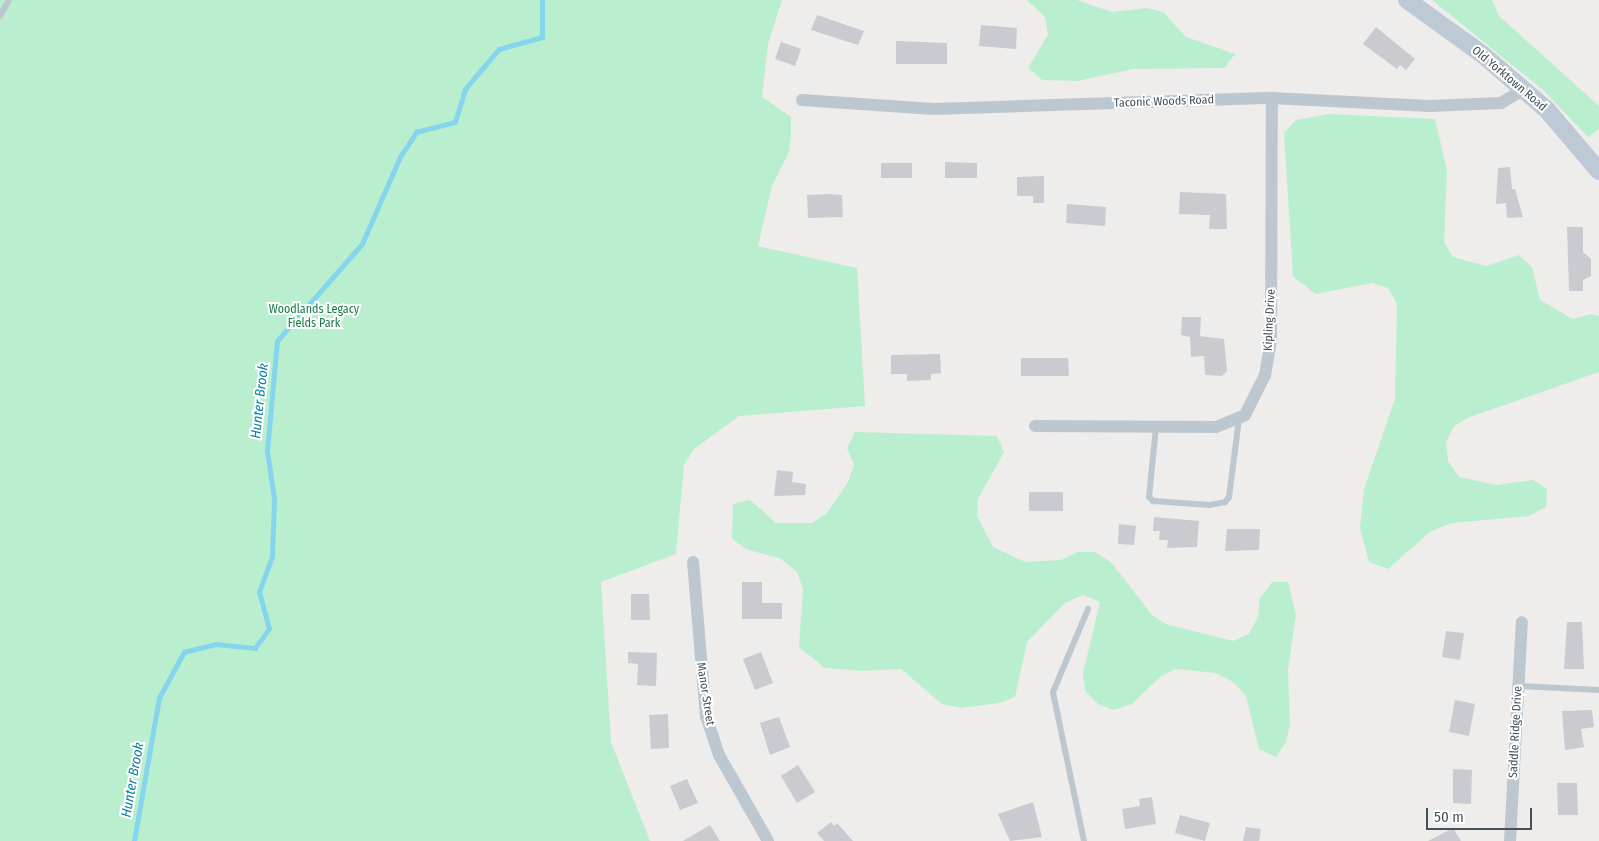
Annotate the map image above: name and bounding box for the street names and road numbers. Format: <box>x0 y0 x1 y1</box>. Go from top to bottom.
street label: Old Yorktown Road <box>1469 44 1549 114</box>
street label: Taconic Woods Road <box>1114 93 1214 111</box>
street label: Kipling Drive <box>1261 289 1279 351</box>
street label: Manor Street <box>693 661 717 727</box>
street label: Saddle Ridge Drive <box>1506 686 1526 778</box>

